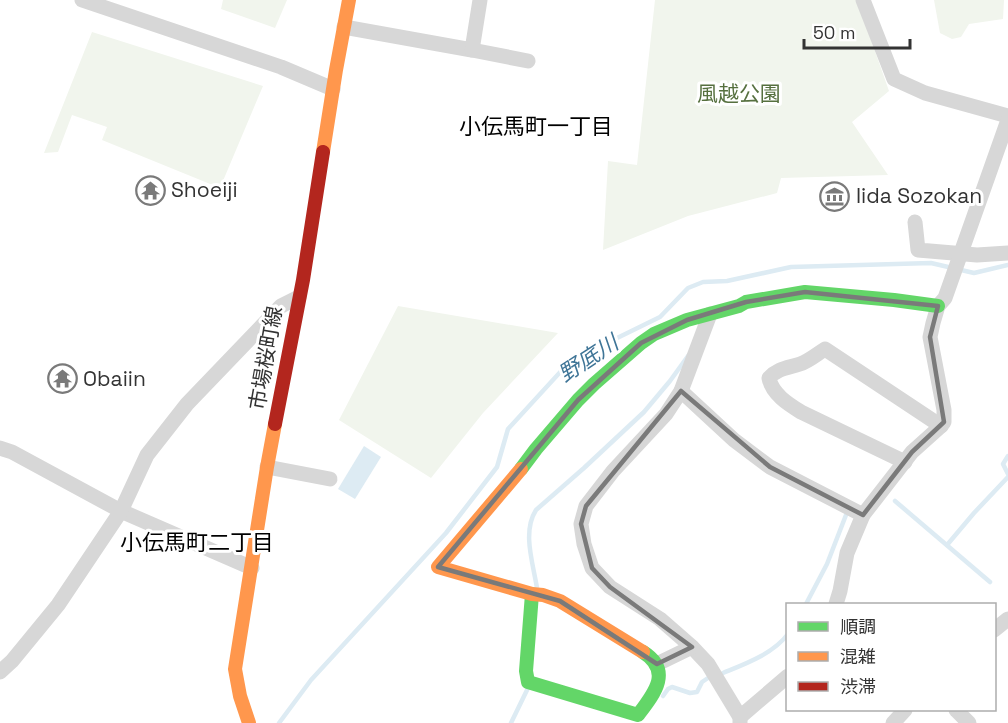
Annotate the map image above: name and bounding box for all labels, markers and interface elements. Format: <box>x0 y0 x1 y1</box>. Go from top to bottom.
scale bar <box>804 12 910 50</box>
text: 50 m <box>813 21 855 44</box>
park label: 風越公園 <box>697 80 781 107</box>
district label: 小伝馬町一丁目 <box>459 112 613 140</box>
temple icon: Shoeiji <box>134 174 166 206</box>
place label: Shoeiji <box>171 176 238 203</box>
museum icon: Iida Sozokan <box>819 180 851 212</box>
place label: Iida Sozokan <box>856 182 982 209</box>
street label: 市場桜町線 <box>243 304 288 412</box>
water label: 野底川 <box>553 327 625 388</box>
temple icon: Obaiin <box>46 363 78 395</box>
place label: Obaiin <box>83 365 146 392</box>
district label: 小伝馬町二丁目 <box>120 528 274 556</box>
legend <box>786 603 996 711</box>
text: 順調 <box>840 615 876 638</box>
text: 混雑 <box>840 645 876 668</box>
text: 渋滞 <box>840 675 876 698</box>

